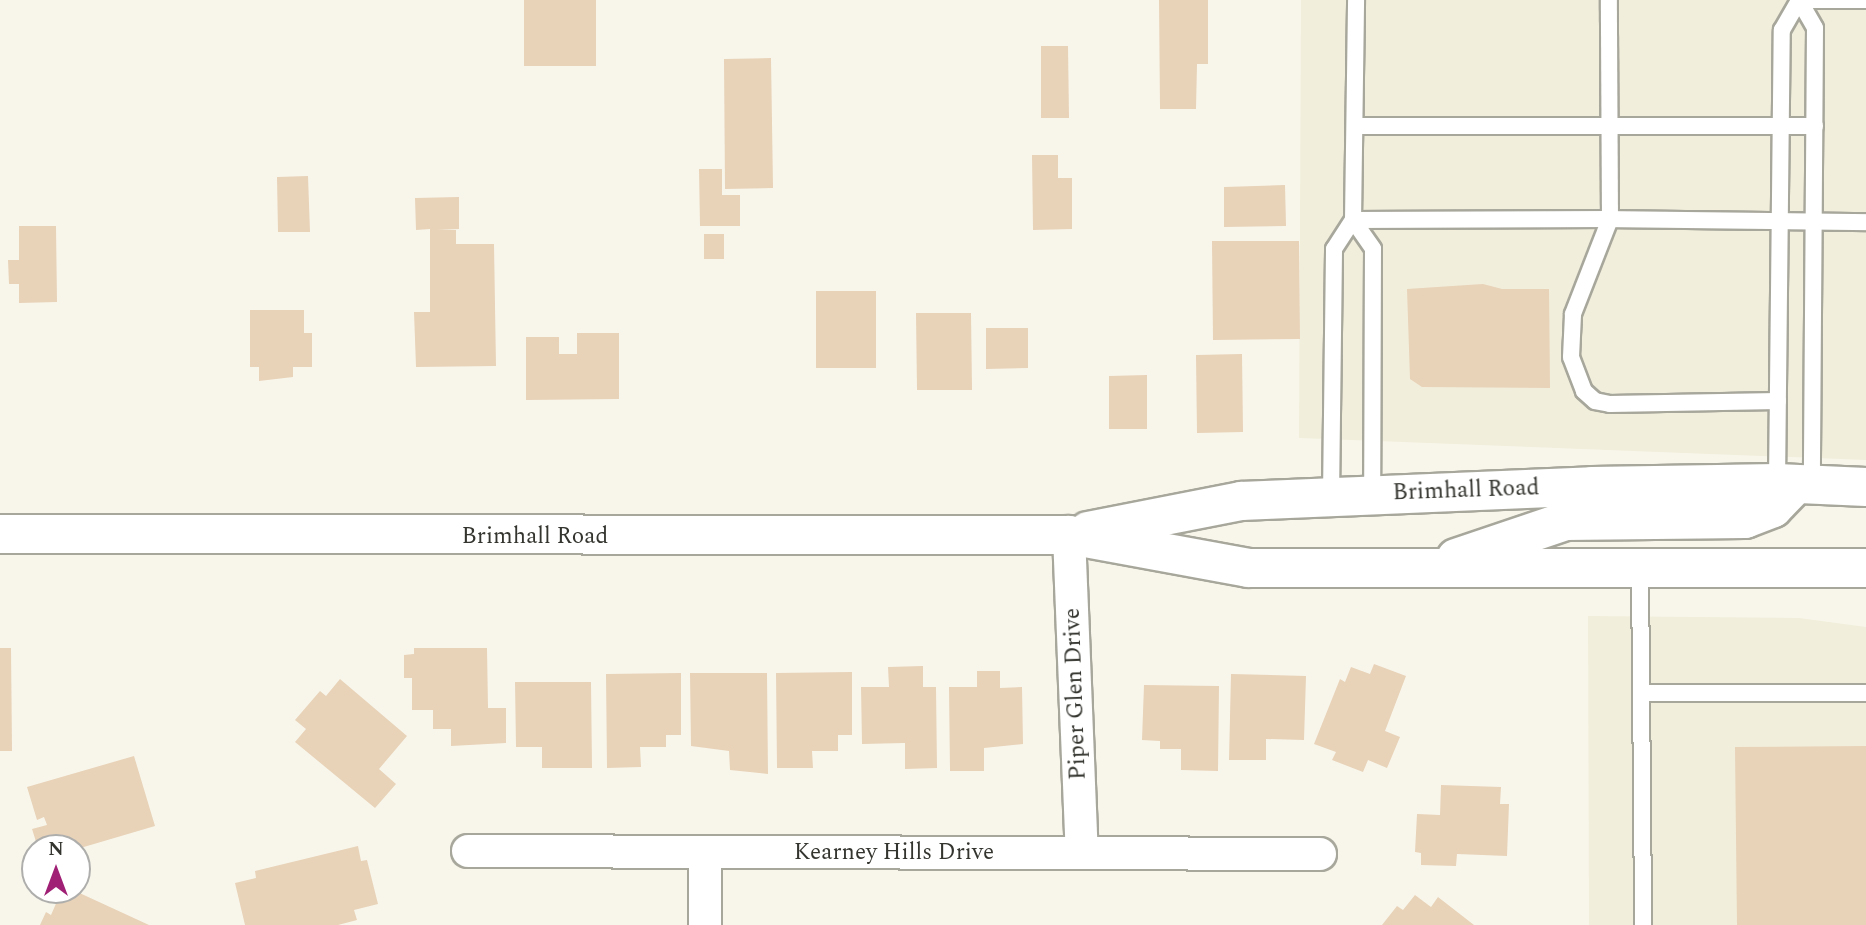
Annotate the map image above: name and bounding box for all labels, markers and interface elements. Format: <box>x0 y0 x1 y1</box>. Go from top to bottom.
street label: Brimhall Road <box>1392 475 1540 507</box>
street label: Brimhall Road <box>462 523 608 551</box>
street label: Piper Glen Drive <box>1059 608 1093 780</box>
north arrow <box>21 834 91 904</box>
text: N <box>48 835 64 864</box>
street label: Kearney Hills Drive <box>794 839 994 867</box>

